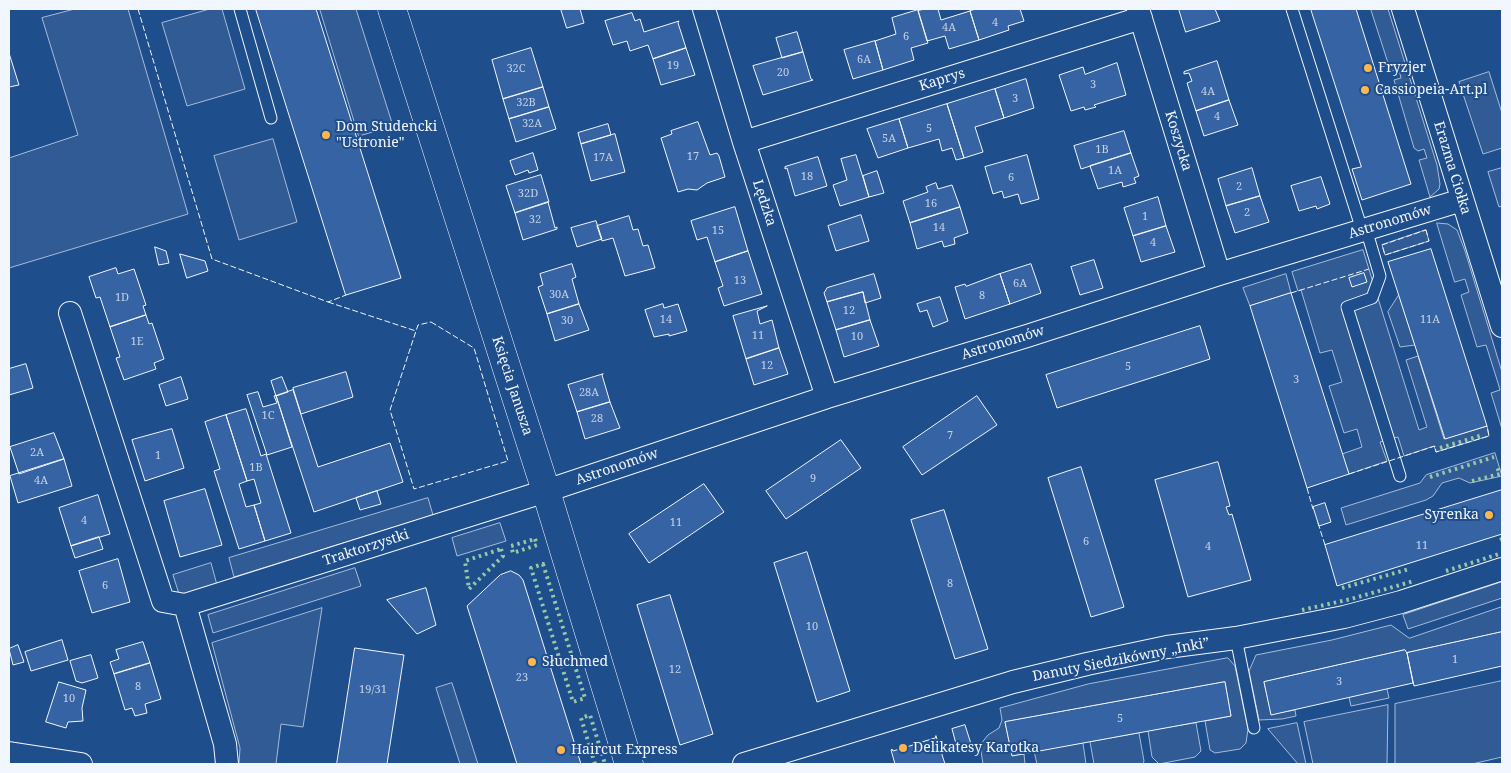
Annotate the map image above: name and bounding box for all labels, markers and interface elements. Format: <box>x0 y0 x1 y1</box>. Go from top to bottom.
house number: 4 <box>992 16 998 30</box>
house number: 4A <box>942 21 956 35</box>
house number: 6 <box>903 30 909 44</box>
house number: 6A <box>857 53 871 67</box>
house number: 19 <box>667 59 679 73</box>
place label: Fryzjer <box>1378 60 1426 76</box>
house number: 32C <box>506 62 526 76</box>
marker: Fryzjer <box>1362 62 1374 74</box>
street label: Kaprys <box>917 65 967 95</box>
house number: 20 <box>777 66 789 80</box>
house number: 3 <box>1090 78 1096 92</box>
place label: Cassiopeia-Art.pl <box>1375 82 1487 98</box>
marker: Cassiopeia-Art.pl <box>1359 84 1371 96</box>
house number: 4A <box>1201 85 1215 99</box>
house number: 3 <box>1012 92 1018 106</box>
house number: 32B <box>516 96 536 110</box>
street label: Koszycka <box>1161 109 1195 173</box>
house number: 4 <box>1214 110 1220 124</box>
house number: 32A <box>522 117 542 131</box>
place label: Dom Studencki "Ustronie" <box>336 119 437 152</box>
street label: Erazma Ciołka <box>1430 119 1474 217</box>
house number: 5 <box>926 122 932 136</box>
marker: Dom Studencki "Ustronie" <box>320 129 332 141</box>
house number: 5A <box>882 132 896 146</box>
house number: 1B <box>1095 143 1109 157</box>
house number: 17 <box>687 150 699 164</box>
house number: 17A <box>593 151 613 165</box>
house number: 1A <box>1108 164 1122 178</box>
house number: 18 <box>801 170 813 184</box>
house number: 6 <box>1008 171 1014 185</box>
street label: Lędzka <box>749 178 779 228</box>
house number: 2 <box>1236 180 1242 194</box>
house number: 32D <box>518 187 538 201</box>
house number: 16 <box>925 197 937 211</box>
street label: Astronomów <box>1346 201 1434 243</box>
house number: 2 <box>1244 206 1250 220</box>
house number: 1 <box>1142 210 1148 224</box>
house number: 32 <box>529 213 541 227</box>
house number: 14 <box>933 221 945 235</box>
house number: 15 <box>712 224 724 238</box>
house number: 4 <box>1150 236 1156 250</box>
house number: 13 <box>734 274 746 288</box>
house number: 6A <box>1013 277 1027 291</box>
house number: 30A <box>549 288 569 302</box>
house number: 8 <box>979 289 985 303</box>
house number: 1D <box>115 291 129 305</box>
house number: 12 <box>843 304 855 318</box>
house number: 14 <box>660 313 672 327</box>
house number: 11A <box>1420 313 1440 327</box>
house number: 30 <box>561 314 573 328</box>
street label: Astronomów <box>959 322 1047 364</box>
house number: 11 <box>752 329 764 343</box>
house number: 10 <box>851 330 863 344</box>
street label: Księcia Janusza <box>488 334 536 438</box>
house number: 1E <box>130 335 144 349</box>
house number: 12 <box>761 359 773 373</box>
house number: 5 <box>1125 360 1131 374</box>
house number: 3 <box>1293 373 1299 387</box>
house number: 28A <box>579 386 599 400</box>
house number: 1C <box>262 409 274 423</box>
house number: 28 <box>591 412 603 426</box>
house number: 7 <box>947 429 953 443</box>
street label: Astronomów <box>573 445 661 489</box>
house number: 2A <box>30 446 44 460</box>
house number: 1 <box>155 449 161 463</box>
house number: 1B <box>249 461 263 475</box>
house number: 9 <box>810 472 816 486</box>
house number: 4A <box>34 474 48 488</box>
place label: Syrenka <box>1425 507 1479 523</box>
marker: Syrenka <box>1483 509 1495 521</box>
house number: 4 <box>81 514 87 528</box>
house number: 11 <box>670 516 682 530</box>
street label: Traktorzystki <box>321 526 411 570</box>
house number: 6 <box>1083 535 1089 549</box>
house number: 11 <box>1416 539 1428 553</box>
house number: 4 <box>1205 540 1211 554</box>
house number: 8 <box>947 577 953 591</box>
house number: 6 <box>102 579 108 593</box>
house number: 10 <box>806 620 818 634</box>
street label: Danuty Siedzikówny „Inki” <box>1031 635 1211 685</box>
house number: 1 <box>1452 653 1458 667</box>
place label: Słuchmed <box>542 654 608 670</box>
marker: Słuchmed <box>526 656 538 668</box>
house number: 12 <box>669 663 681 677</box>
house number: 23 <box>516 671 528 685</box>
house number: 3 <box>1336 675 1342 689</box>
house number: 8 <box>135 680 141 694</box>
house number: 19/31 <box>359 683 387 697</box>
house number: 10 <box>63 692 75 706</box>
house number: 5 <box>1117 712 1123 726</box>
place label: Delikatesy Karotka <box>913 740 1039 756</box>
place label: Haircut Express <box>571 742 678 758</box>
marker: Delikatesy Karotka <box>897 742 909 754</box>
marker: Haircut Express <box>555 744 567 756</box>

